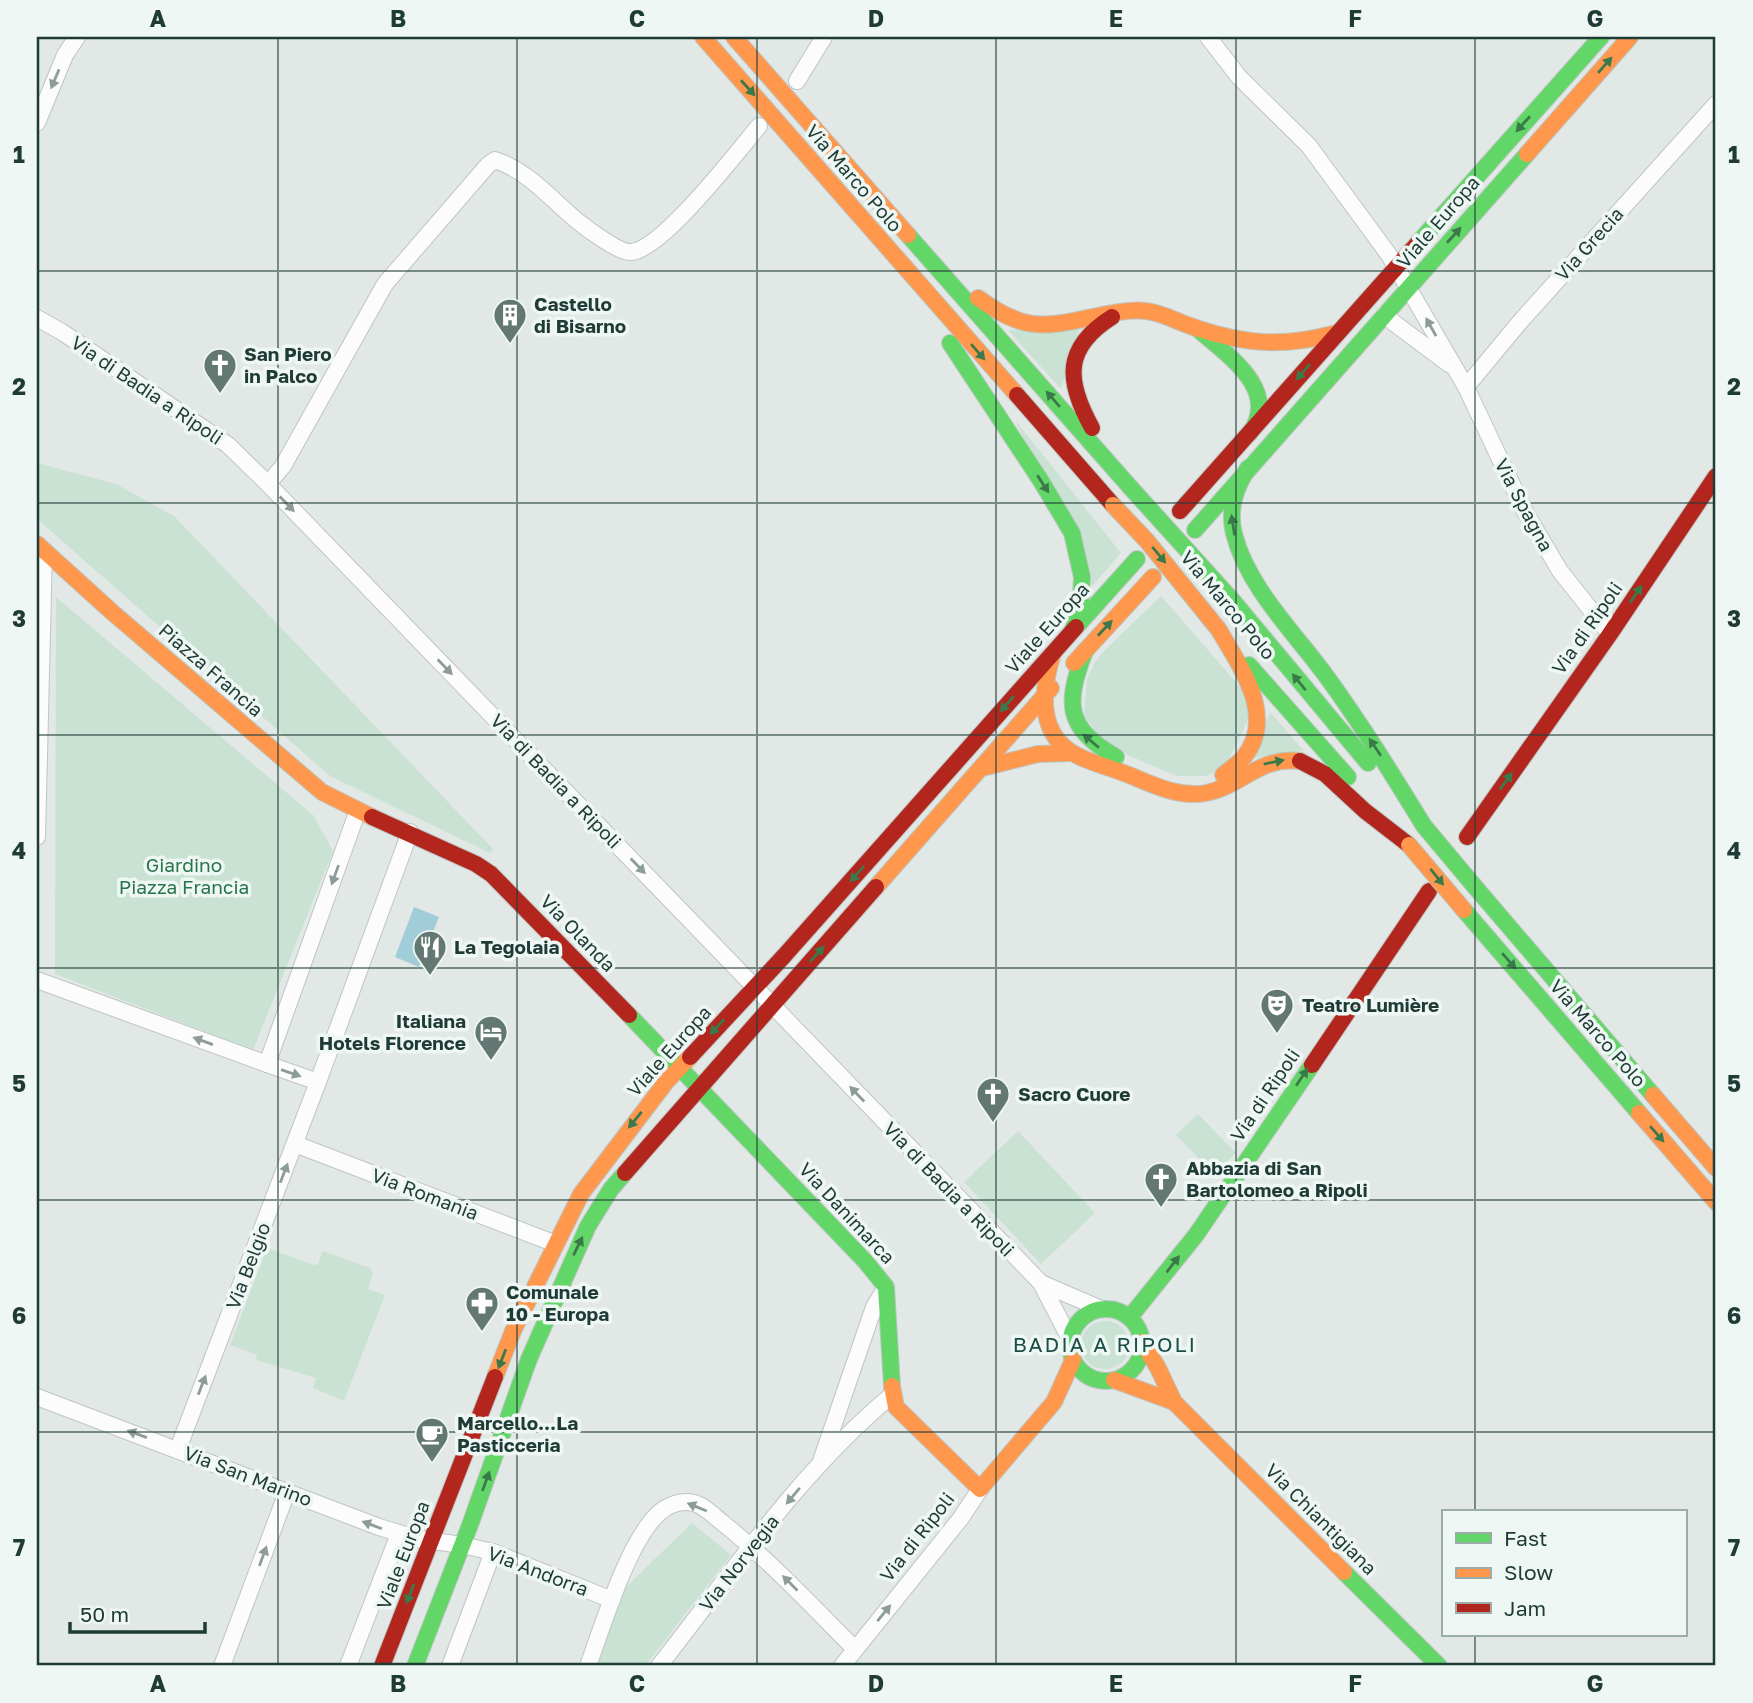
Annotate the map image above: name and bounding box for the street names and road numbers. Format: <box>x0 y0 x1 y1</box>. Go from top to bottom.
street label: Via Marco Polo <box>801 119 907 236</box>
street label: Viale Europa <box>1391 171 1484 272</box>
street label: Via Grecia <box>1550 202 1628 285</box>
street label: Via di Badia a Ripoli <box>67 330 228 449</box>
street label: Via Spagna <box>1490 454 1559 555</box>
street label: Via Marco Polo <box>1176 546 1281 664</box>
street label: Viale Europa <box>1000 577 1093 678</box>
street label: Via di Ripoli <box>1546 577 1627 678</box>
street label: Piazza Francia <box>155 618 268 721</box>
street label: Via di Badia a Ripoli <box>486 709 627 853</box>
street label: Via Olanda <box>536 889 621 976</box>
street label: Via Marco Polo <box>1545 974 1651 1091</box>
street label: Viale Europa <box>622 1000 715 1101</box>
street label: Via di Ripoli <box>1225 1044 1304 1146</box>
street label: Via di Badia a Ripoli <box>879 1117 1020 1261</box>
street label: Via Danimarca <box>795 1157 900 1268</box>
street label: Via Romania <box>369 1163 482 1224</box>
street label: Via Belgio <box>220 1219 275 1312</box>
street label: Via San Marino <box>181 1441 315 1511</box>
street label: Via Chiantigiana <box>1261 1458 1382 1579</box>
street label: Via di Ripoli <box>875 1487 959 1586</box>
street label: Viale Europa <box>371 1497 434 1612</box>
street label: Via Norvegia <box>694 1510 783 1615</box>
street label: Via Andorra <box>484 1541 592 1600</box>

